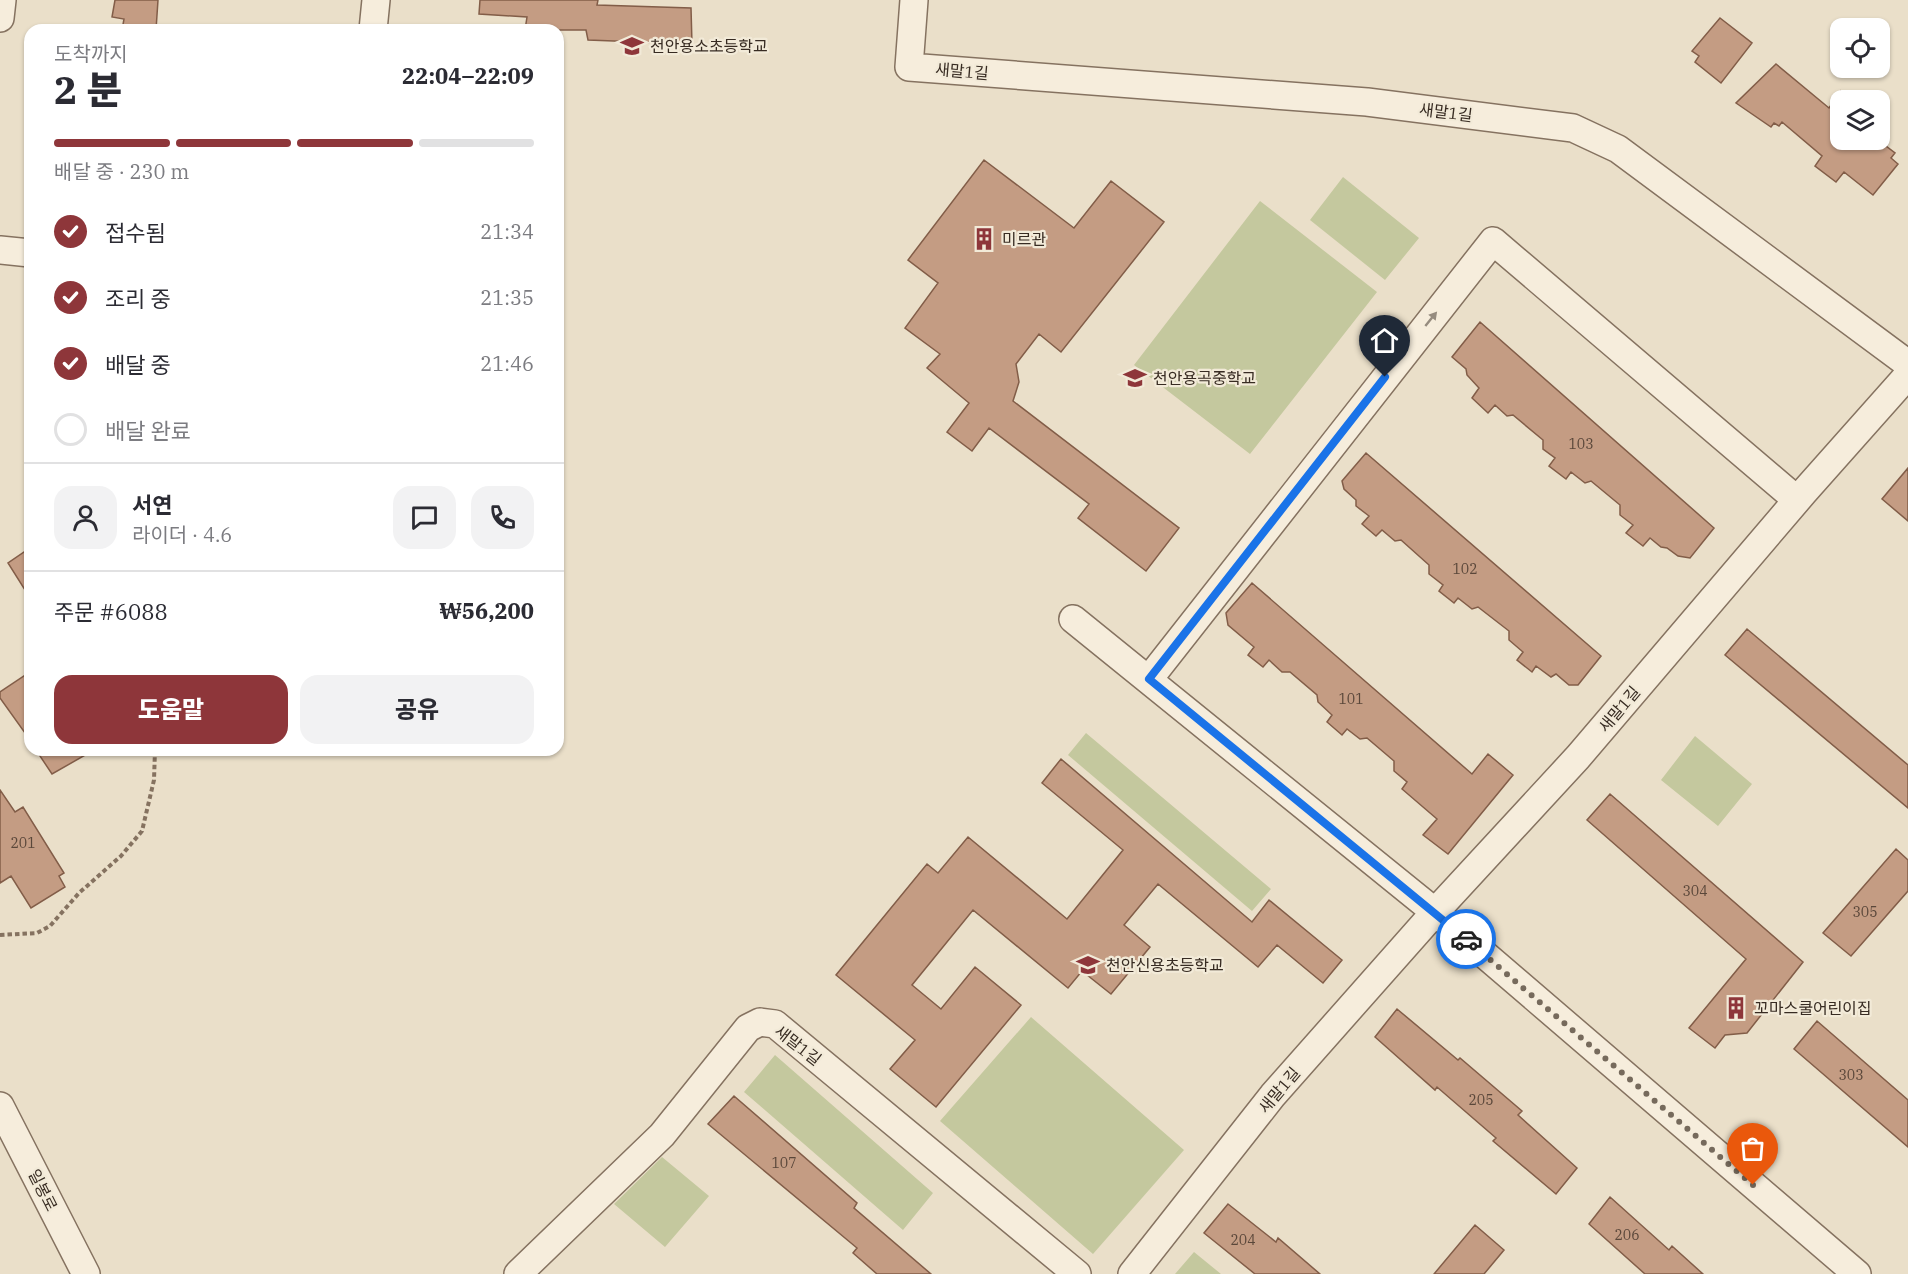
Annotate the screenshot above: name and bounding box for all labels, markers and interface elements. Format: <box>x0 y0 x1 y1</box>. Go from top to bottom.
map controls <box>1830 18 1890 150</box>
button: locate <box>1830 18 1890 78</box>
school or university icon: 천안용소초등학교 <box>619 33 645 59</box>
place label: 천안용소초등학교 <box>650 36 768 56</box>
text: 도착까지 <box>54 40 128 67</box>
street label: 새말1길 <box>934 59 990 83</box>
text: 22:04–22:09 <box>402 61 534 90</box>
text: 2 분 <box>54 64 122 115</box>
button: layers <box>1830 90 1890 150</box>
street label: 새말1길 <box>1418 99 1474 125</box>
text: 배달 중 · 230 m <box>54 158 189 185</box>
icon: check <box>54 215 87 248</box>
text: 접수됨 <box>105 218 166 247</box>
text: 21:34 <box>480 218 534 245</box>
building icon: 미르관 <box>971 226 997 252</box>
place label: 미르관 <box>1002 229 1046 249</box>
icon: check <box>54 281 87 314</box>
text: 조리 중 <box>105 284 171 313</box>
text: 21:35 <box>480 284 534 311</box>
one-way arrow <box>1424 312 1437 327</box>
pin <box>1359 315 1410 377</box>
icon: home <box>1368 324 1401 357</box>
icon: check <box>54 347 87 380</box>
text: 배달 중 <box>105 350 171 379</box>
text: 21:46 <box>480 350 534 377</box>
school or university icon: 천안용곡중학교 <box>1122 365 1148 391</box>
place label: 천안용곡중학교 <box>1153 368 1256 388</box>
text: 배달 완료 <box>105 416 191 445</box>
house number: 103 <box>1568 435 1594 453</box>
button: person <box>54 486 117 549</box>
button: chat <box>393 486 456 549</box>
button: phone <box>471 486 534 549</box>
text: 서연 <box>132 490 172 519</box>
text: 라이더 · 4.6 <box>132 521 232 548</box>
house number: 102 <box>1452 560 1478 578</box>
text: ₩56,200 <box>439 596 534 625</box>
text: 주문 #6088 <box>54 597 168 626</box>
button: 도움말 <box>54 675 288 744</box>
button: 공유 <box>300 675 534 744</box>
street label: 새말1길 <box>1594 682 1644 736</box>
house number: 101 <box>1338 690 1364 708</box>
house number: 201 <box>10 834 36 852</box>
house number: 304 <box>1682 882 1708 900</box>
house number: 305 <box>1852 903 1878 921</box>
courier <box>1436 909 1496 969</box>
icon: car <box>1450 923 1483 956</box>
school or university icon: 천안신용초등학교 <box>1075 952 1101 978</box>
place label: 천안신용초등학교 <box>1106 955 1224 975</box>
building icon: 꼬마스쿨어린이집 <box>1723 995 1749 1021</box>
place label: 꼬마스쿨어린이집 <box>1754 998 1872 1018</box>
street label: 새말1길 <box>771 1021 825 1069</box>
street label: 새말1길 <box>1254 1063 1304 1117</box>
house number: 303 <box>1838 1066 1864 1084</box>
house number: 205 <box>1468 1091 1494 1109</box>
pin <box>1727 1123 1778 1185</box>
icon: bag <box>1736 1132 1769 1165</box>
house number: 107 <box>771 1154 797 1172</box>
street label: 일봉로 <box>24 1166 62 1214</box>
house number: 206 <box>1614 1226 1640 1244</box>
house number: 204 <box>1230 1231 1256 1249</box>

